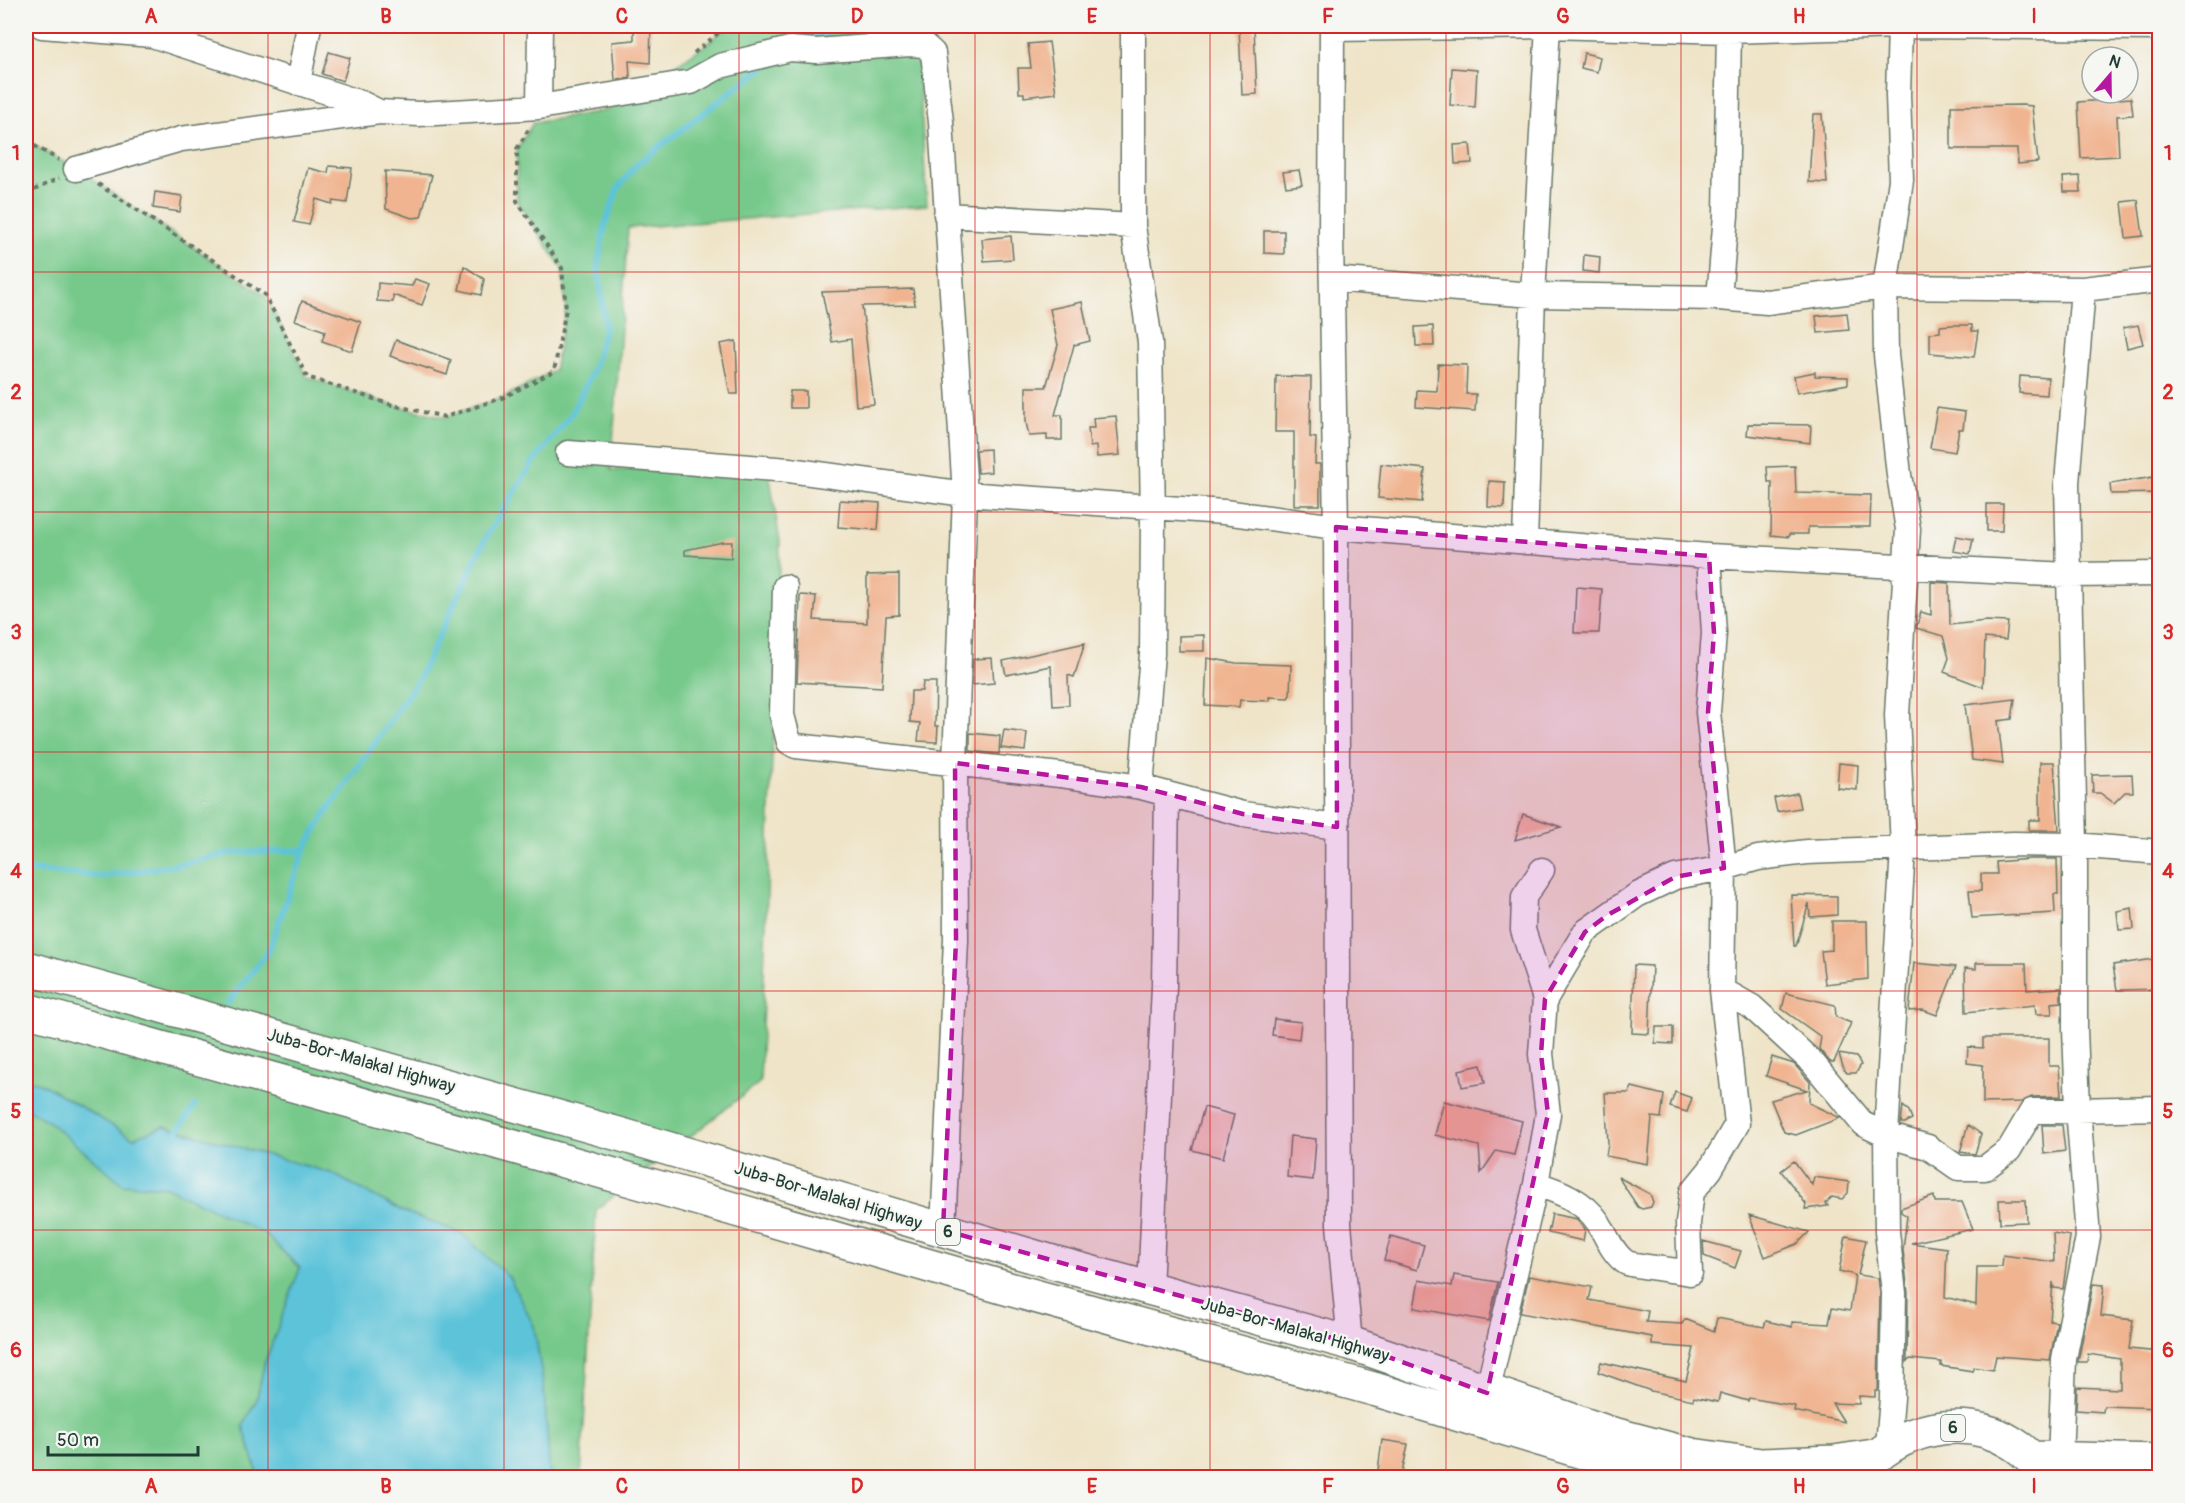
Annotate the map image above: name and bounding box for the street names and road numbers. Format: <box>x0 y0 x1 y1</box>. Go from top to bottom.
street label: Juba-Bor-Malakal Highway <box>264 1023 458 1099</box>
street label: Juba-Bor-Malakal Highway <box>731 1156 925 1236</box>
road number: 6 <box>936 1219 960 1245</box>
street label: Juba-Bor-Malakal Highway <box>1198 1292 1392 1368</box>
road number: 6 <box>1941 1415 1965 1441</box>

